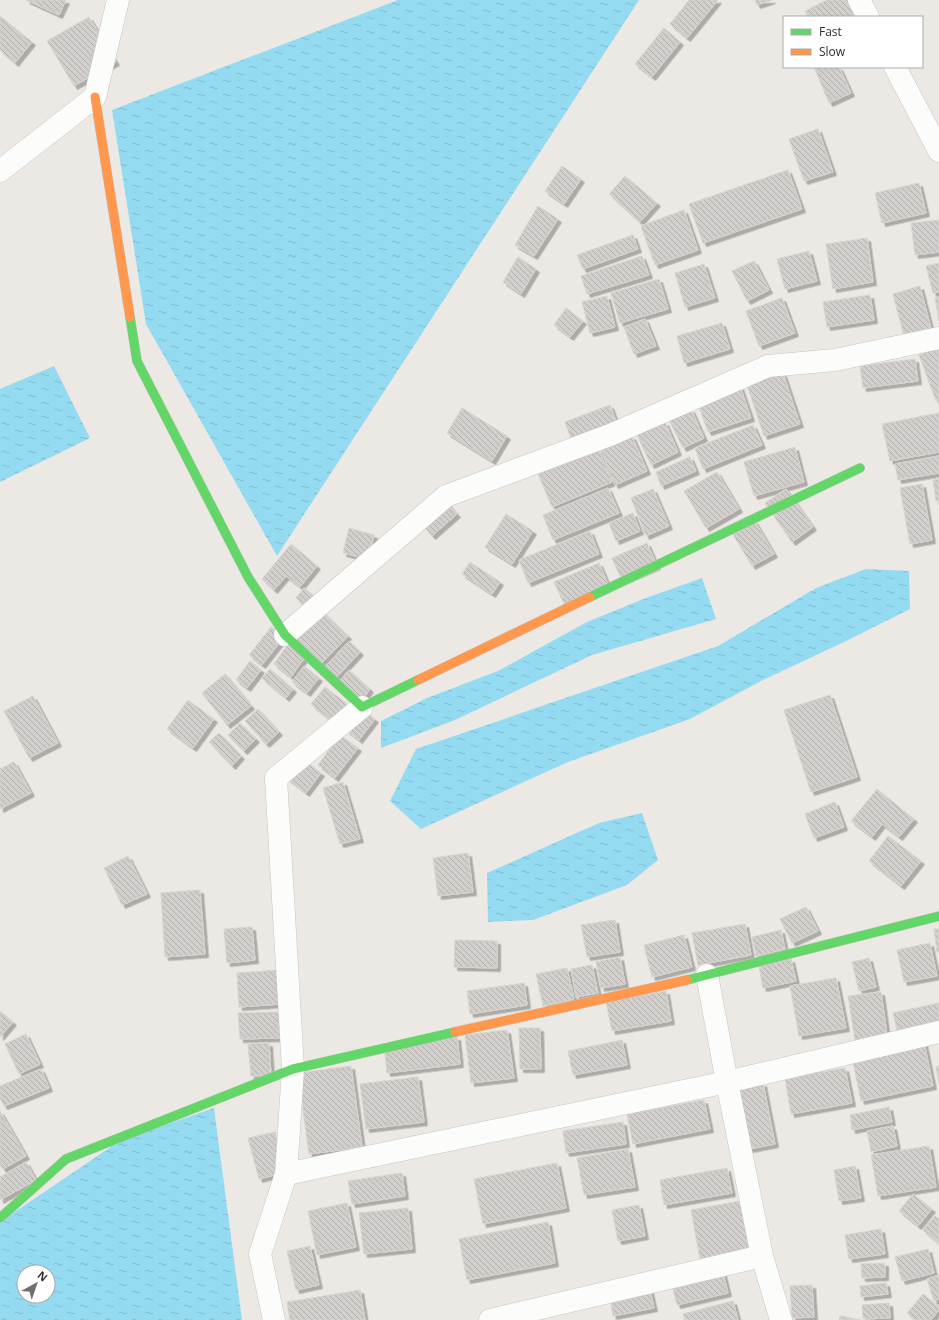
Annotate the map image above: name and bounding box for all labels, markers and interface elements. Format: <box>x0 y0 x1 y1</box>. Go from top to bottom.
legend <box>783 16 923 68</box>
text: Fast <box>819 23 842 40</box>
text: Slow <box>819 43 846 60</box>
north arrow <box>16 1264 56 1304</box>
text: N <box>34 1267 51 1285</box>

